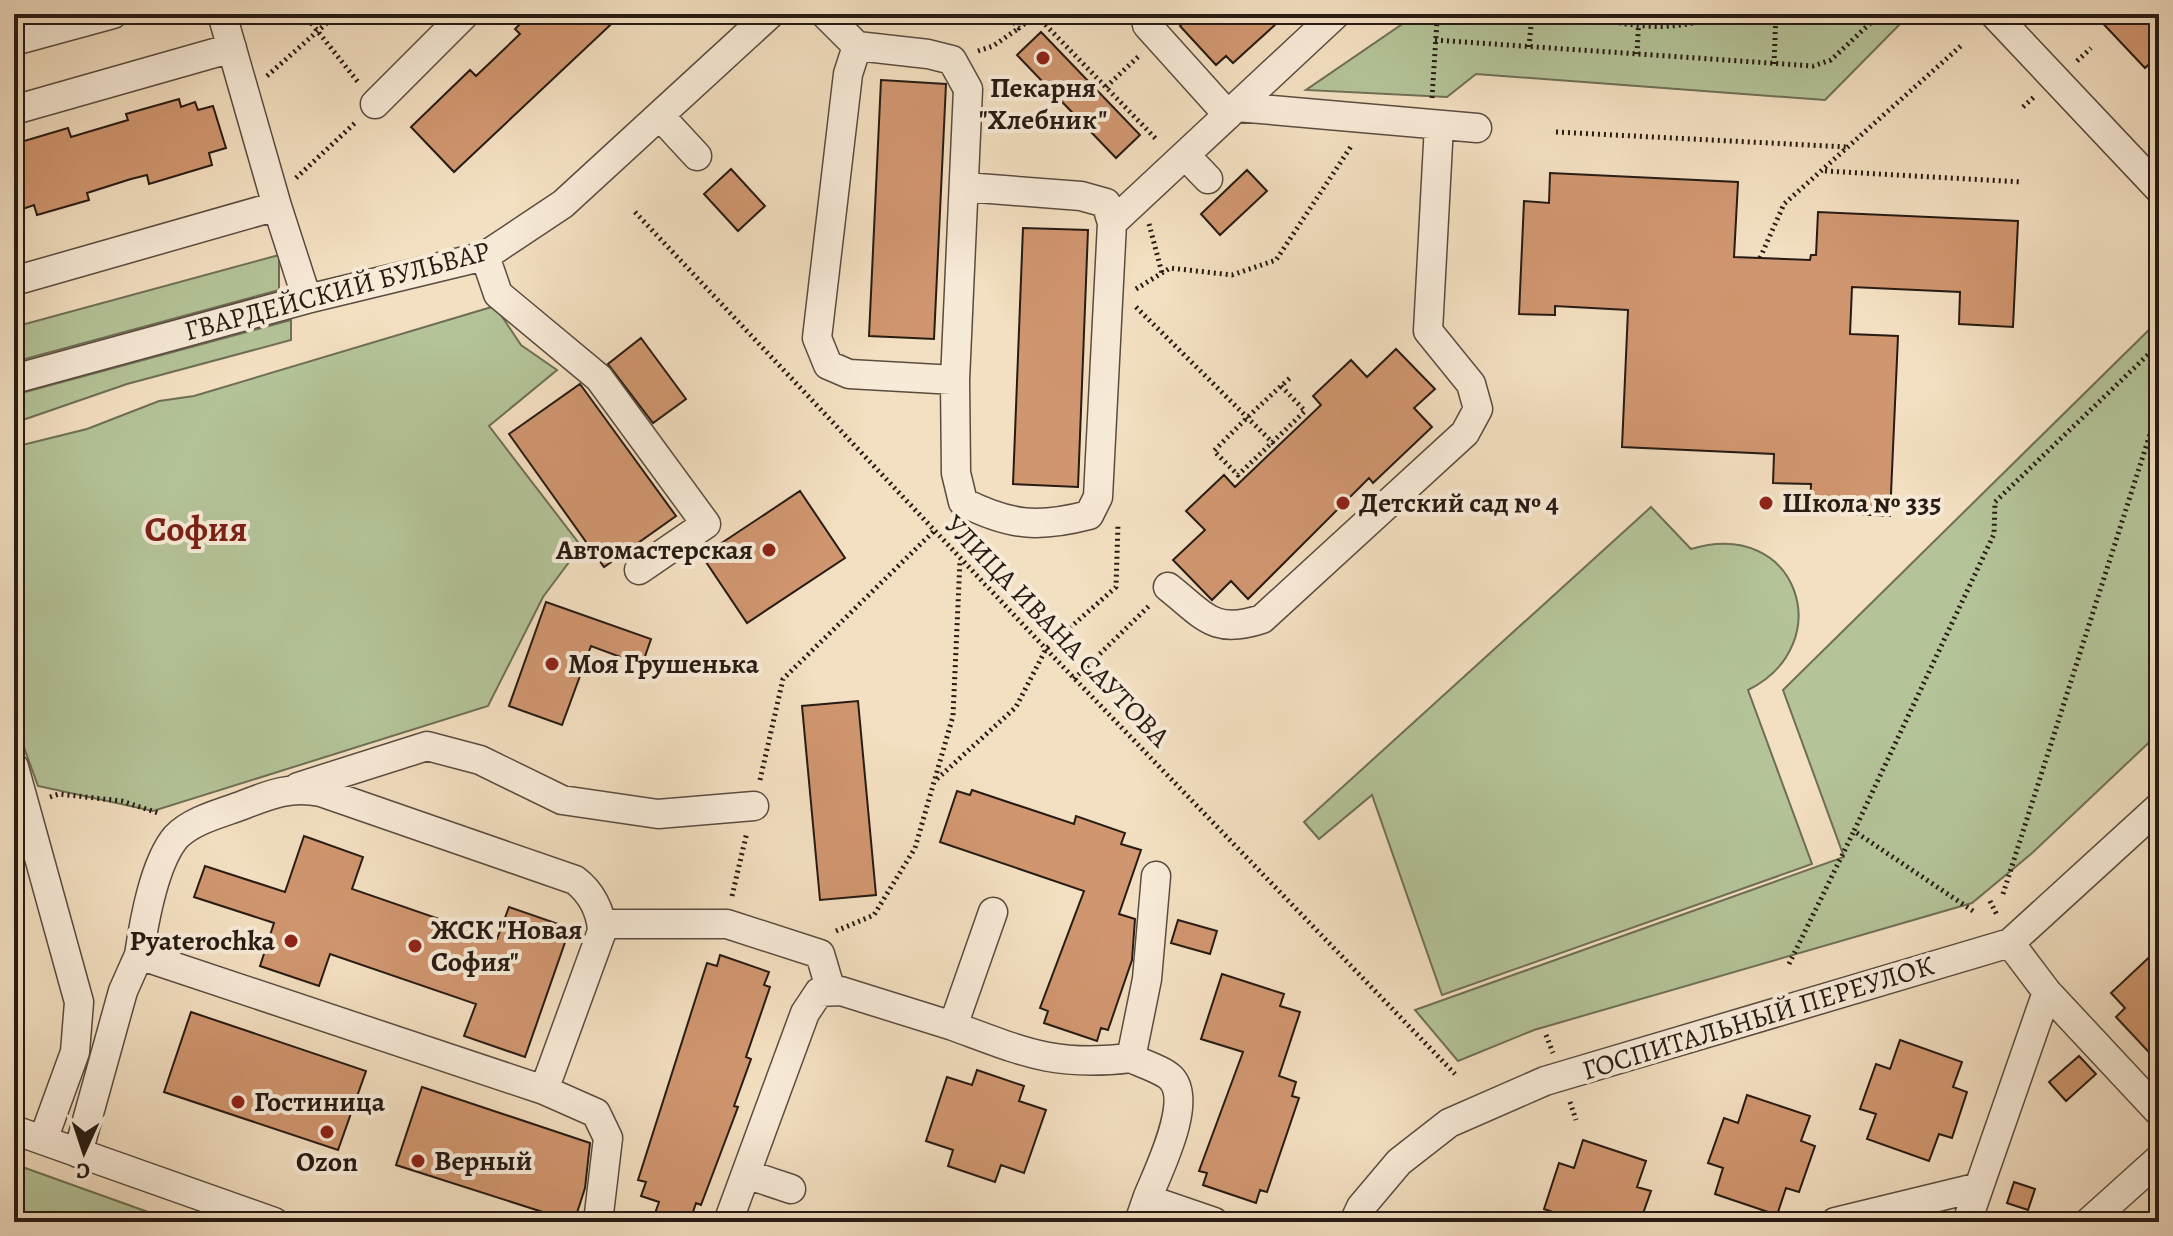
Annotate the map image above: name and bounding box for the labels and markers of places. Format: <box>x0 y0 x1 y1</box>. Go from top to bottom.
marker: Пекарня "Хлебник" <box>1034 49 1052 67</box>
place label: Пекарня "Хлебник" <box>979 69 1107 139</box>
place label: Детский сад № 4 <box>1359 484 1559 522</box>
place label: Школа № 335 <box>1782 484 1942 522</box>
marker: Детский сад № 4 <box>1334 494 1352 512</box>
marker: Школа № 335 <box>1757 494 1775 512</box>
place label: Автомастерская <box>555 531 753 569</box>
marker: Автомастерская <box>760 541 778 559</box>
place label: Моя Грушенька <box>568 645 760 683</box>
marker: Моя Грушенька <box>543 655 561 673</box>
place label: ЖСК "Новая София" <box>431 911 582 981</box>
place label: Pyaterochka <box>130 922 275 960</box>
marker: Pyaterochka <box>282 932 300 950</box>
marker: ЖСК "Новая София" <box>406 937 424 955</box>
place label: Гостиница <box>254 1083 386 1121</box>
marker: Гостиница <box>229 1093 247 1111</box>
marker: Ozon <box>318 1123 336 1141</box>
place label: Верный <box>434 1142 532 1180</box>
place label: Ozon <box>296 1143 358 1181</box>
marker: Верный <box>409 1152 427 1170</box>

